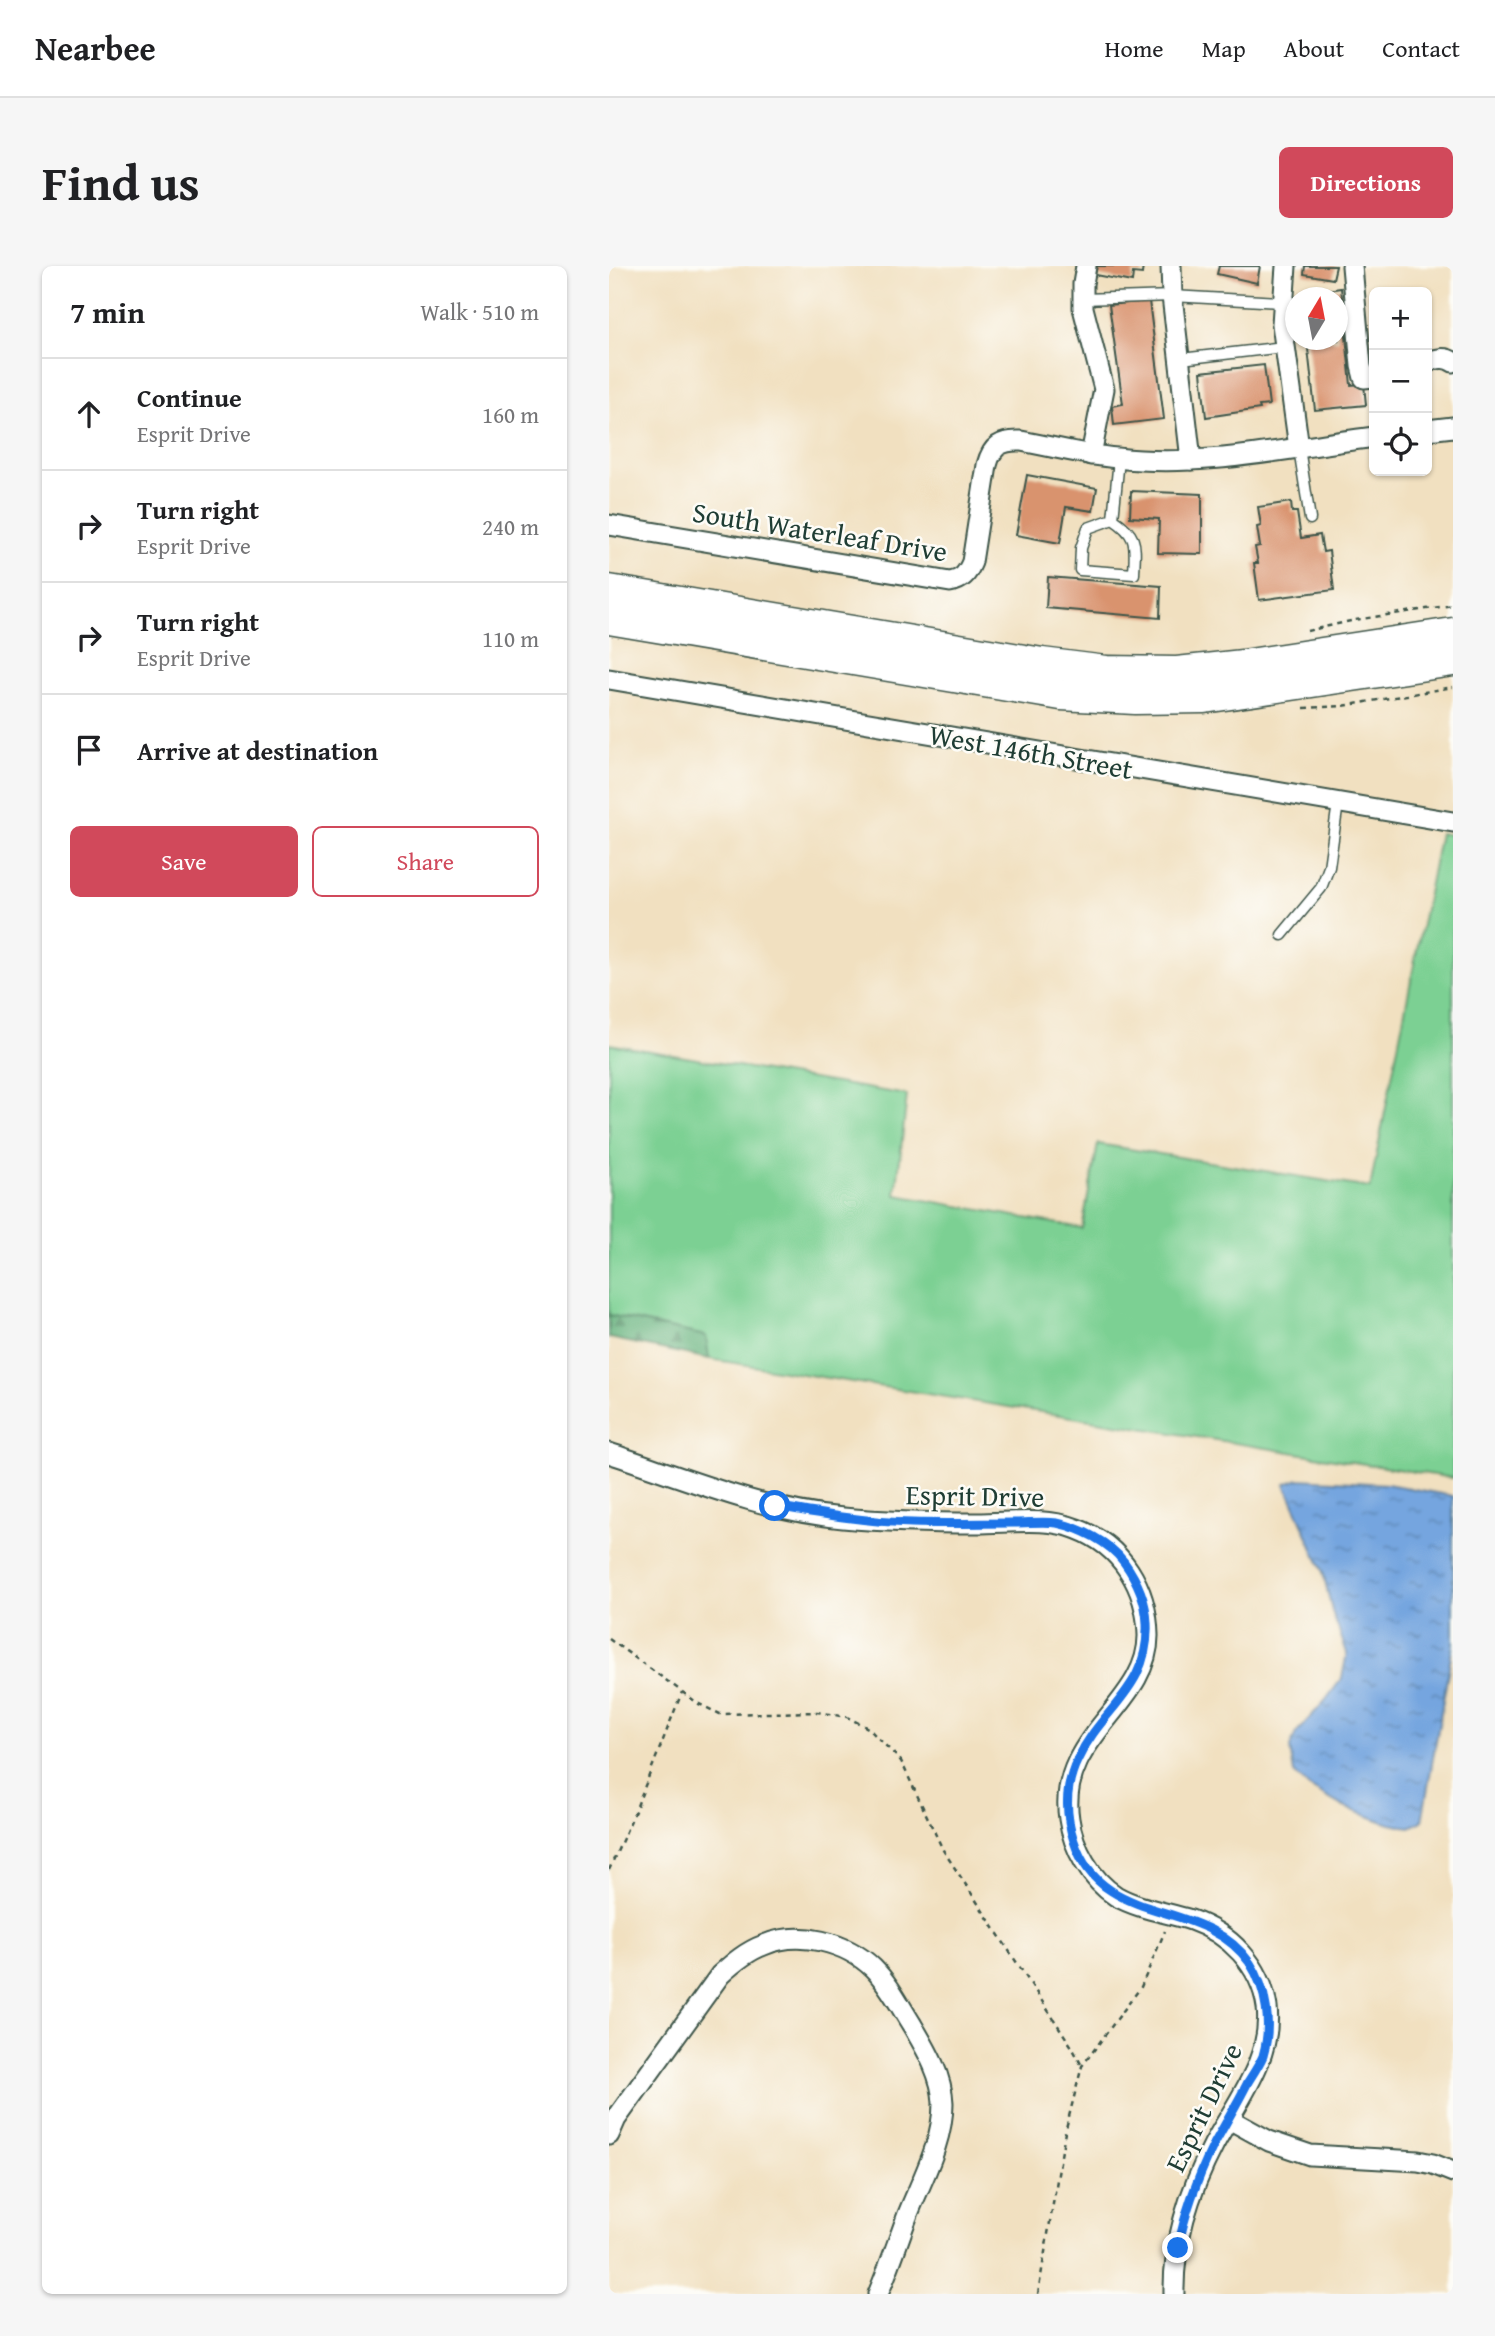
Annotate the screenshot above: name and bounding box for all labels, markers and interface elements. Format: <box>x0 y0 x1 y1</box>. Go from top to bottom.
text: Nearbee <box>35 24 156 72</box>
text: Home <box>1105 31 1164 66</box>
text: Map <box>1202 31 1246 66</box>
text: About <box>1284 31 1344 66</box>
text: Contact <box>1382 31 1460 66</box>
text: Find us <box>42 146 200 218</box>
button: Directions <box>1279 147 1453 218</box>
north arrow <box>1285 287 1348 350</box>
map controls <box>1369 287 1432 476</box>
button: + <box>1369 287 1432 350</box>
text: 7 min <box>70 290 145 334</box>
text: Walk · 510 m <box>420 295 539 328</box>
button: − <box>1369 350 1432 413</box>
text: Continue <box>137 378 242 417</box>
icon: ahead <box>70 395 108 433</box>
text: 160 m <box>482 398 539 431</box>
button: locate <box>1369 413 1432 476</box>
text: Esprit Drive <box>137 417 251 450</box>
text: Turn right <box>137 490 259 529</box>
street label: South Waterleaf Drive <box>690 491 950 571</box>
icon: right <box>70 507 108 545</box>
text: 240 m <box>482 510 539 543</box>
text: Esprit Drive <box>137 529 251 562</box>
text: Turn right <box>137 602 259 641</box>
icon: right <box>70 619 108 657</box>
text: 110 m <box>482 622 539 655</box>
text: Esprit Drive <box>137 641 251 674</box>
street label: West 146th Street <box>926 713 1136 789</box>
icon: arrive <box>70 731 108 769</box>
text: Arrive at destination <box>137 731 378 770</box>
button: Save <box>70 826 298 897</box>
button: Share <box>312 826 539 897</box>
street label: Esprit Drive <box>905 1473 1045 1517</box>
route start <box>759 1490 790 1521</box>
street label: Esprit Drive <box>1154 2036 1252 2178</box>
route end <box>1162 2232 1193 2263</box>

